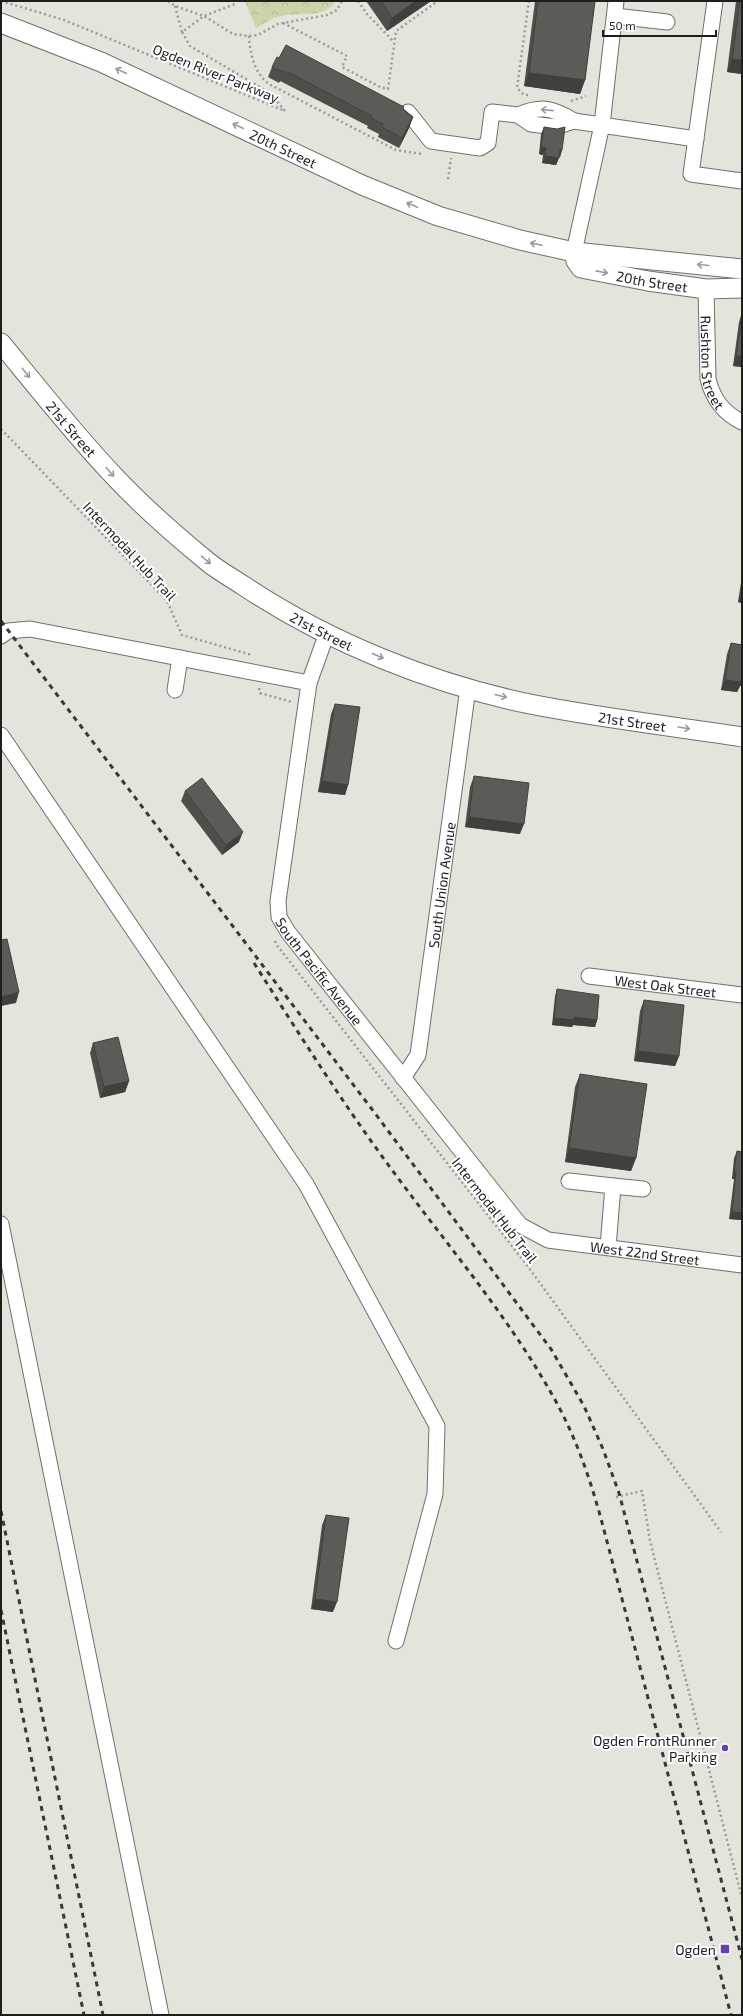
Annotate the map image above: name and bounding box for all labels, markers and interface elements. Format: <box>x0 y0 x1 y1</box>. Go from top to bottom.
scale bar <box>603 12 716 38</box>
text: 50 m <box>609 18 636 32</box>
street label: Ogden River Parkway <box>150 40 282 106</box>
one-way arrow <box>115 67 127 74</box>
one-way arrow <box>541 106 554 113</box>
one-way arrow <box>232 122 244 129</box>
street label: 20th Street <box>247 125 320 171</box>
one-way arrow <box>406 201 418 209</box>
one-way arrow <box>530 239 543 247</box>
one-way arrow <box>697 261 710 269</box>
street label: 20th Street <box>615 267 689 295</box>
one-way arrow <box>595 268 608 276</box>
street label: Rushton Street <box>698 315 728 413</box>
one-way arrow <box>21 368 30 378</box>
street label: 21st Street <box>43 397 100 460</box>
one-way arrow <box>105 467 115 477</box>
street label: Intermodal Hub Trail <box>80 498 181 605</box>
one-way arrow <box>201 555 211 564</box>
street label: 21st Street <box>287 608 356 653</box>
one-way arrow <box>371 653 383 660</box>
one-way arrow <box>494 693 507 700</box>
street label: 21st Street <box>597 708 667 734</box>
one-way arrow <box>677 724 690 732</box>
street label: South Union Avenue <box>424 821 458 949</box>
street label: South Pacific Avenue <box>273 914 367 1028</box>
street label: West Oak Street <box>614 971 717 1000</box>
street label: Intermodal Hub Trail <box>449 1154 542 1267</box>
street label: West 22nd Street <box>589 1237 701 1268</box>
place label: Ogden FrontRunner Parking <box>593 1732 717 1765</box>
marker: Ogden FrontRunner Parking <box>720 1743 730 1753</box>
place label: Ogden <box>675 1941 716 1958</box>
marker: Ogden <box>719 1943 731 1955</box>

